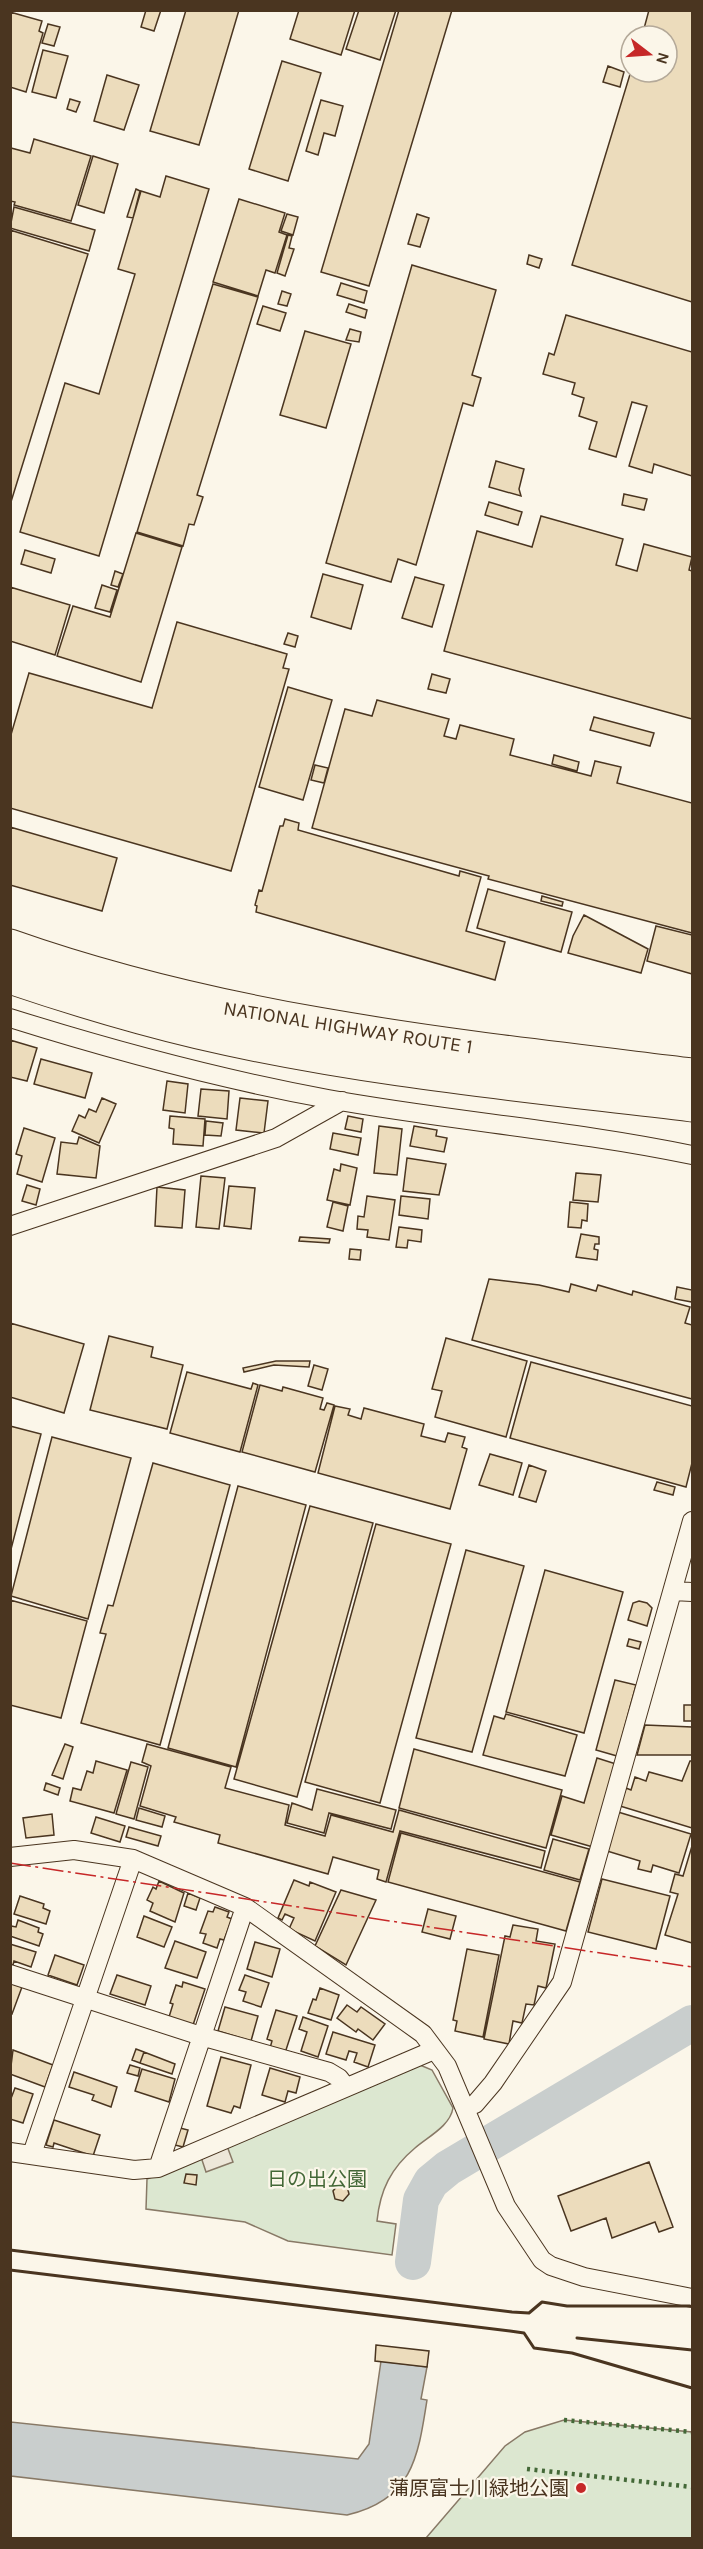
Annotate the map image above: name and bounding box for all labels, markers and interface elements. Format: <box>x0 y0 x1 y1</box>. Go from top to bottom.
north arrow <box>619 24 679 84</box>
text: N <box>652 50 674 67</box>
street label: NATIONAL HIGHWAY ROUTE 1 <box>222 996 474 1059</box>
park label: 日の出公園 <box>267 2168 367 2191</box>
place label: 蒲原富士川緑地公園 <box>389 2477 569 2500</box>
marker: 蒲原富士川緑地公園 <box>574 2481 588 2495</box>

